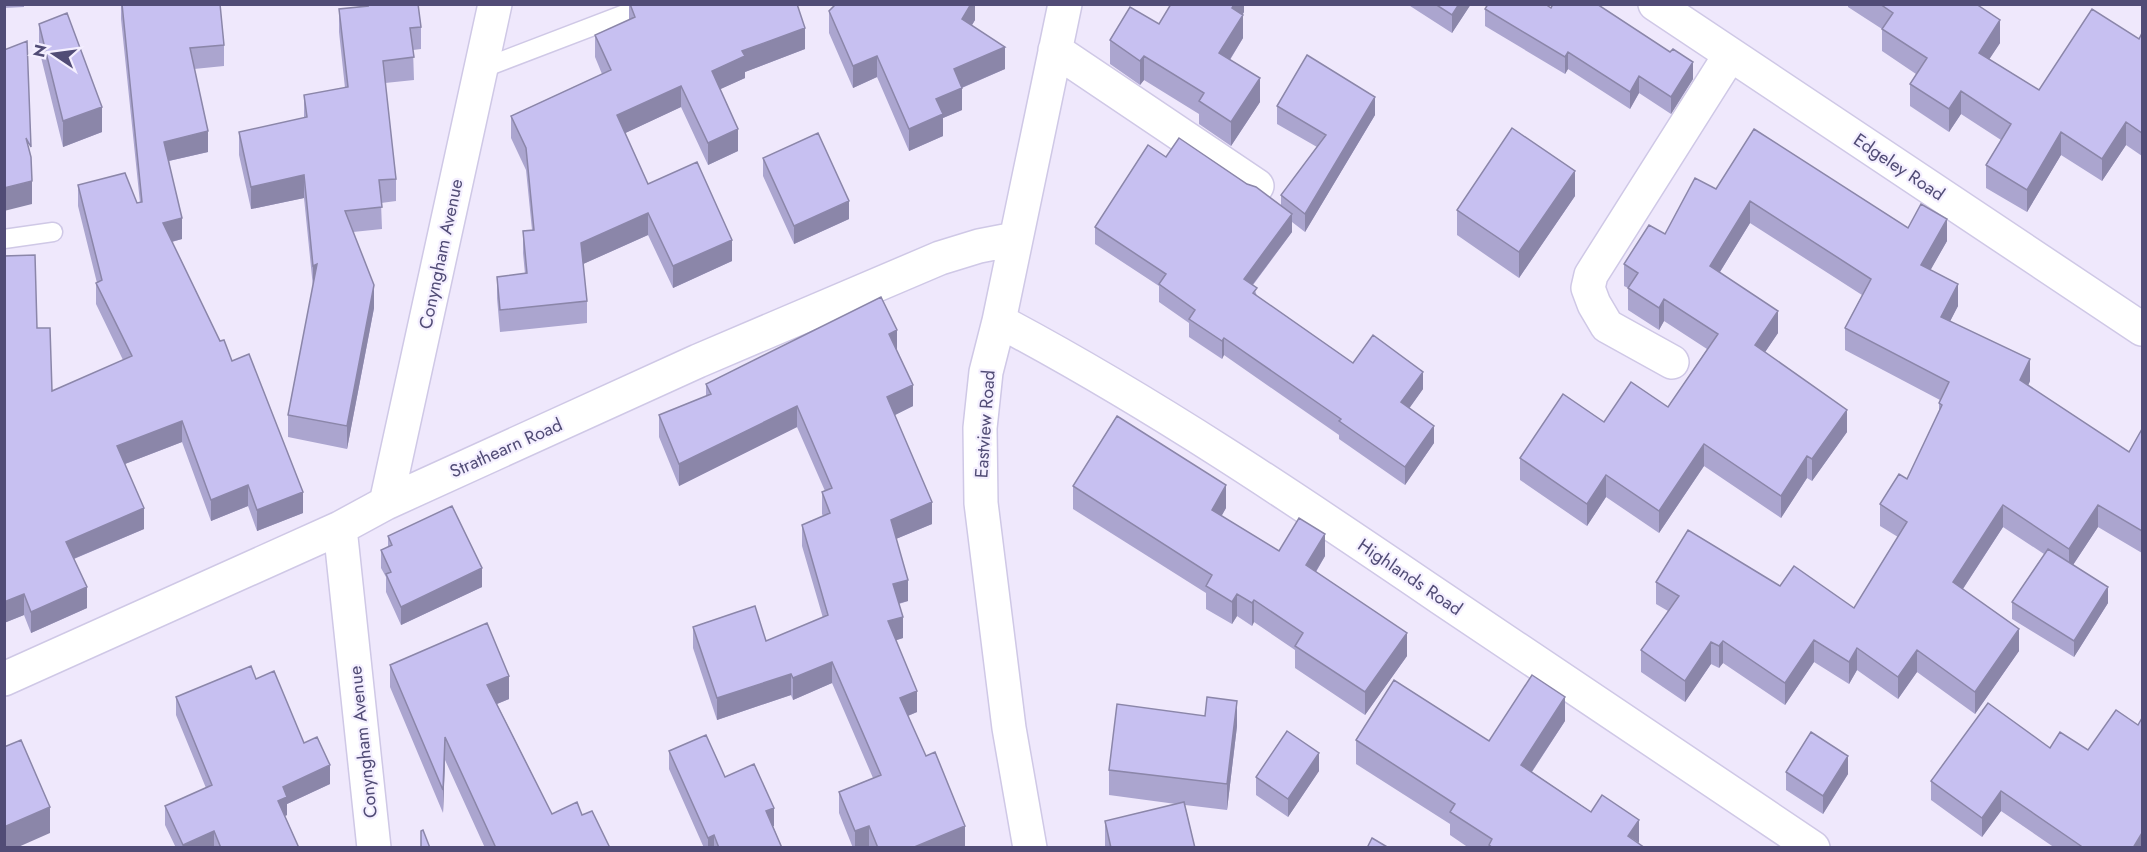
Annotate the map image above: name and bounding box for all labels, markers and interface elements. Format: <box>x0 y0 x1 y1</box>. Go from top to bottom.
north arrow <box>24 24 84 84</box>
text: N <box>27 42 53 60</box>
street label: Edgeley Road <box>1848 127 1950 207</box>
street label: Conyngham Avenue <box>412 177 470 331</box>
street label: Eastview Road <box>968 369 1002 479</box>
street label: Strathearn Road <box>446 412 566 484</box>
street label: Highlands Road <box>1352 532 1468 622</box>
street label: Conyngham Avenue <box>342 665 384 819</box>

